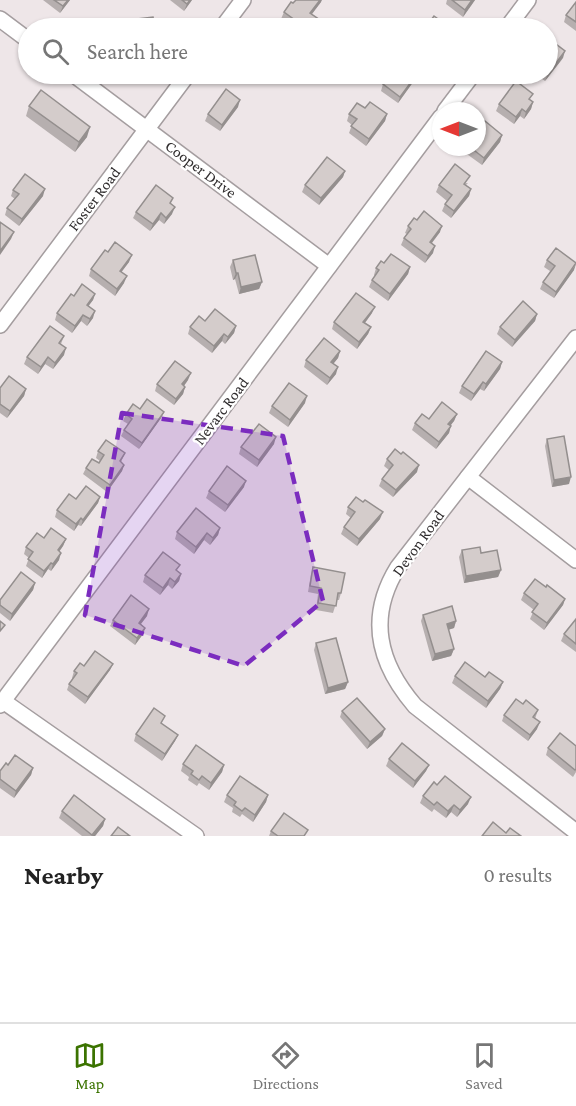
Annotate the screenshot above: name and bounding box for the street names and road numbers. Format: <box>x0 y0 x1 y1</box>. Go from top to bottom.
street label: Cooper Drive <box>162 137 240 202</box>
street label: Foster Road <box>65 163 124 234</box>
street label: Nevarc Road <box>190 374 252 448</box>
street label: Devon Road <box>389 506 448 579</box>

